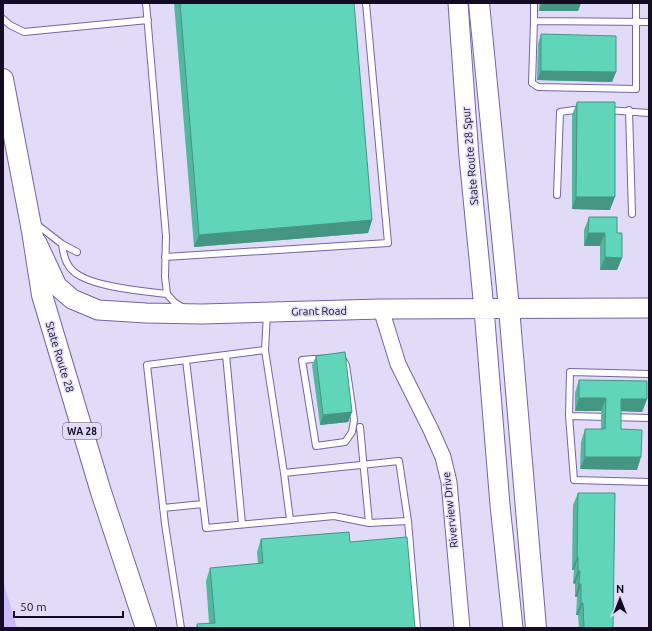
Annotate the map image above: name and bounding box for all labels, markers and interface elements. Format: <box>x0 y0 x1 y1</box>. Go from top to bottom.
street label: State Route 28 Spur <box>460 106 480 206</box>
street label: Grant Road <box>291 305 347 317</box>
street label: State Route 28 <box>44 320 76 394</box>
road number: WA 28 <box>63 423 101 439</box>
street label: Riverview Drive <box>440 471 460 549</box>
north arrow <box>600 579 640 619</box>
text: N <box>616 583 624 595</box>
scale bar <box>14 593 123 619</box>
text: 50 m <box>20 600 47 613</box>

